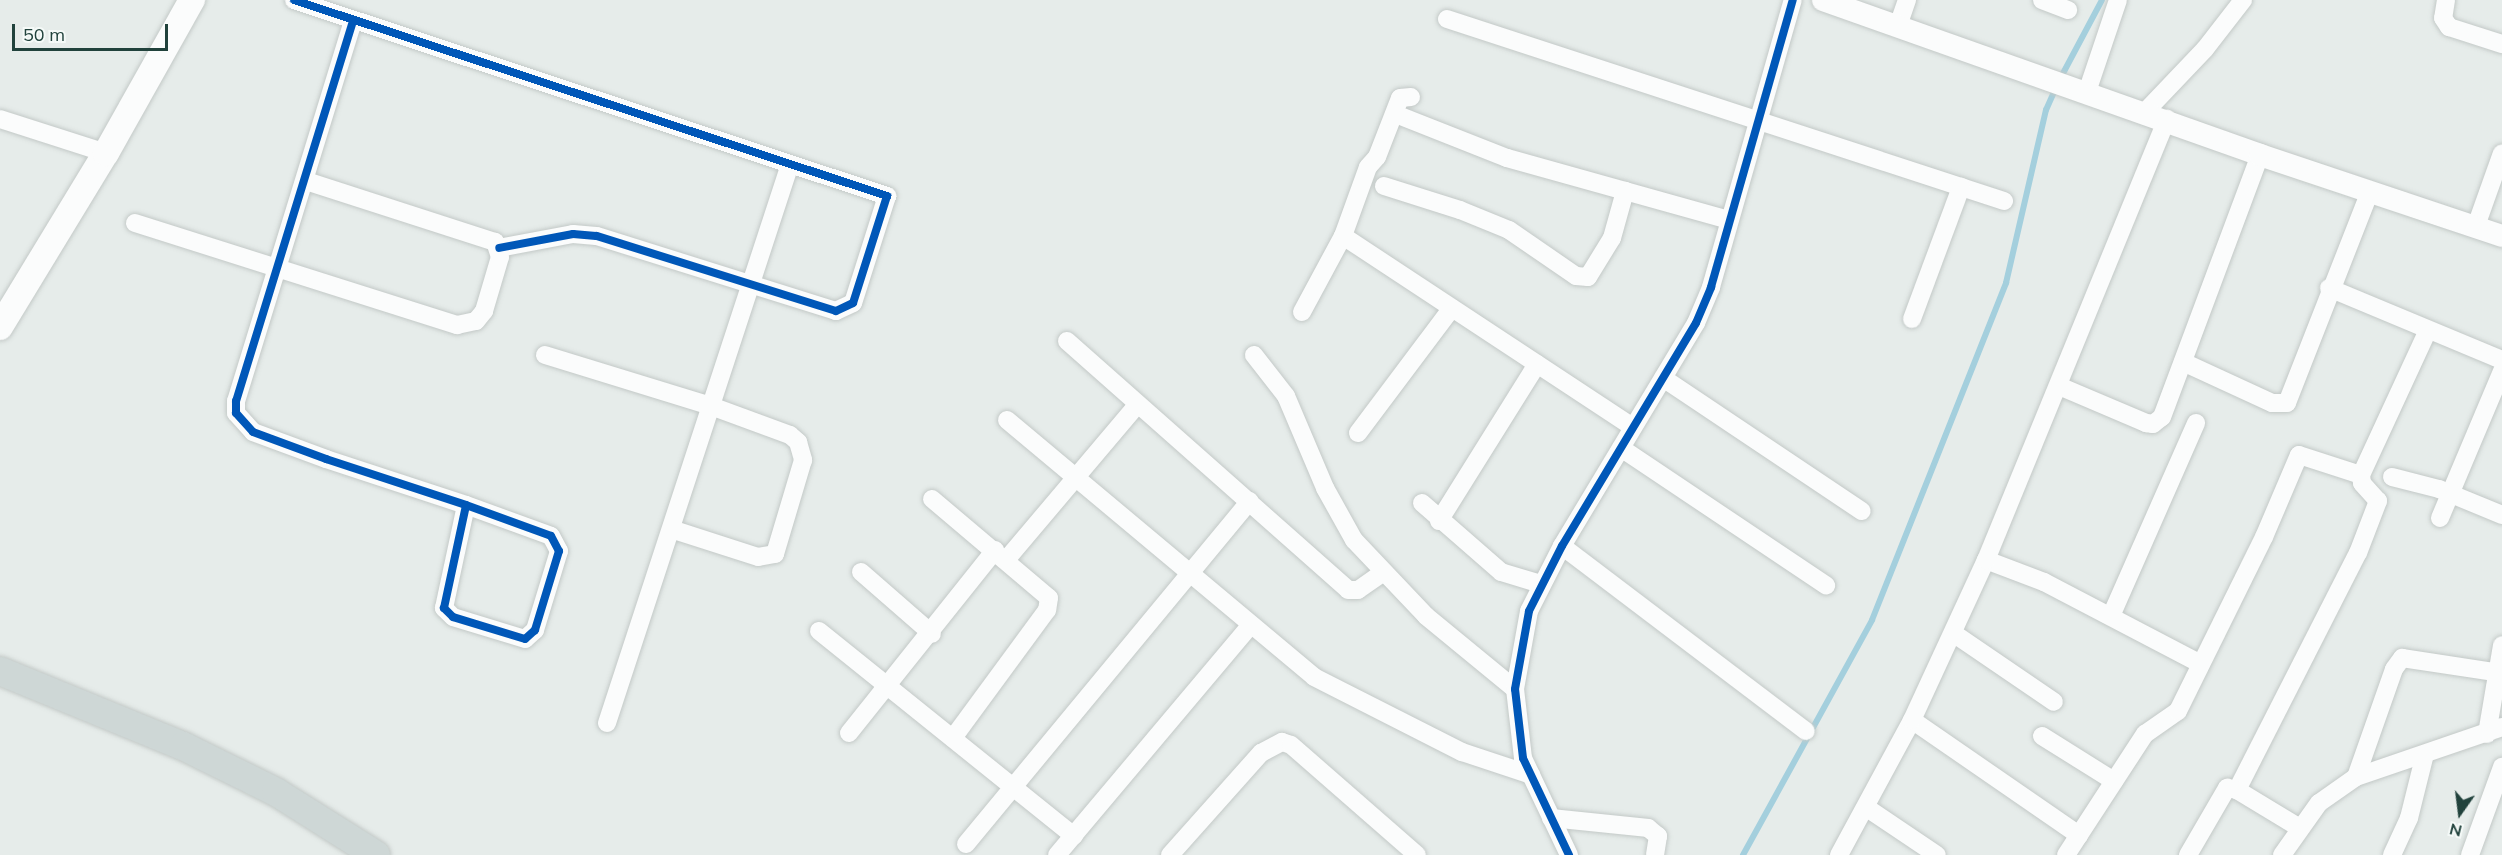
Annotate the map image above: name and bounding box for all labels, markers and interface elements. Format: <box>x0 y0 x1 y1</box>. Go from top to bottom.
scale bar <box>15 12 171 50</box>
text: 50 m <box>23 23 65 46</box>
north arrow <box>2430 783 2490 843</box>
text: N <box>2447 819 2464 842</box>

